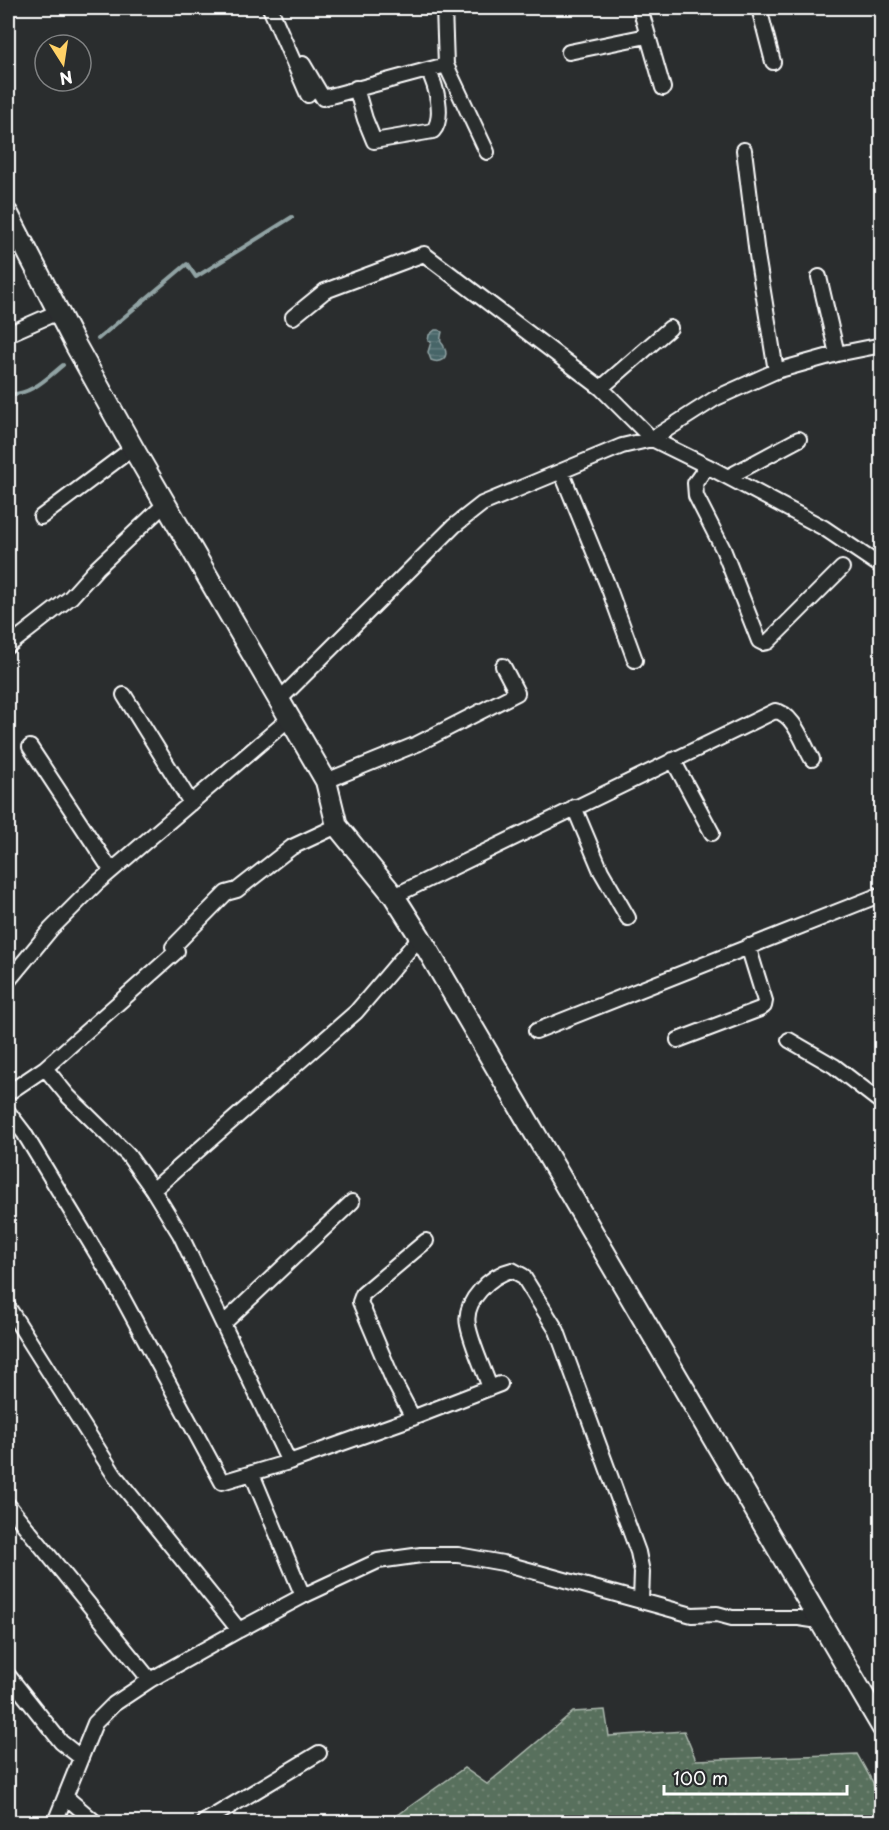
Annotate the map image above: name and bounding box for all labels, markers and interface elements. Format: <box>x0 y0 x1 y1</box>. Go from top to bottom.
north arrow <box>33 33 93 93</box>
text: N <box>58 66 75 92</box>
scale bar <box>664 1758 847 1796</box>
text: 100 m <box>673 1764 728 1791</box>

